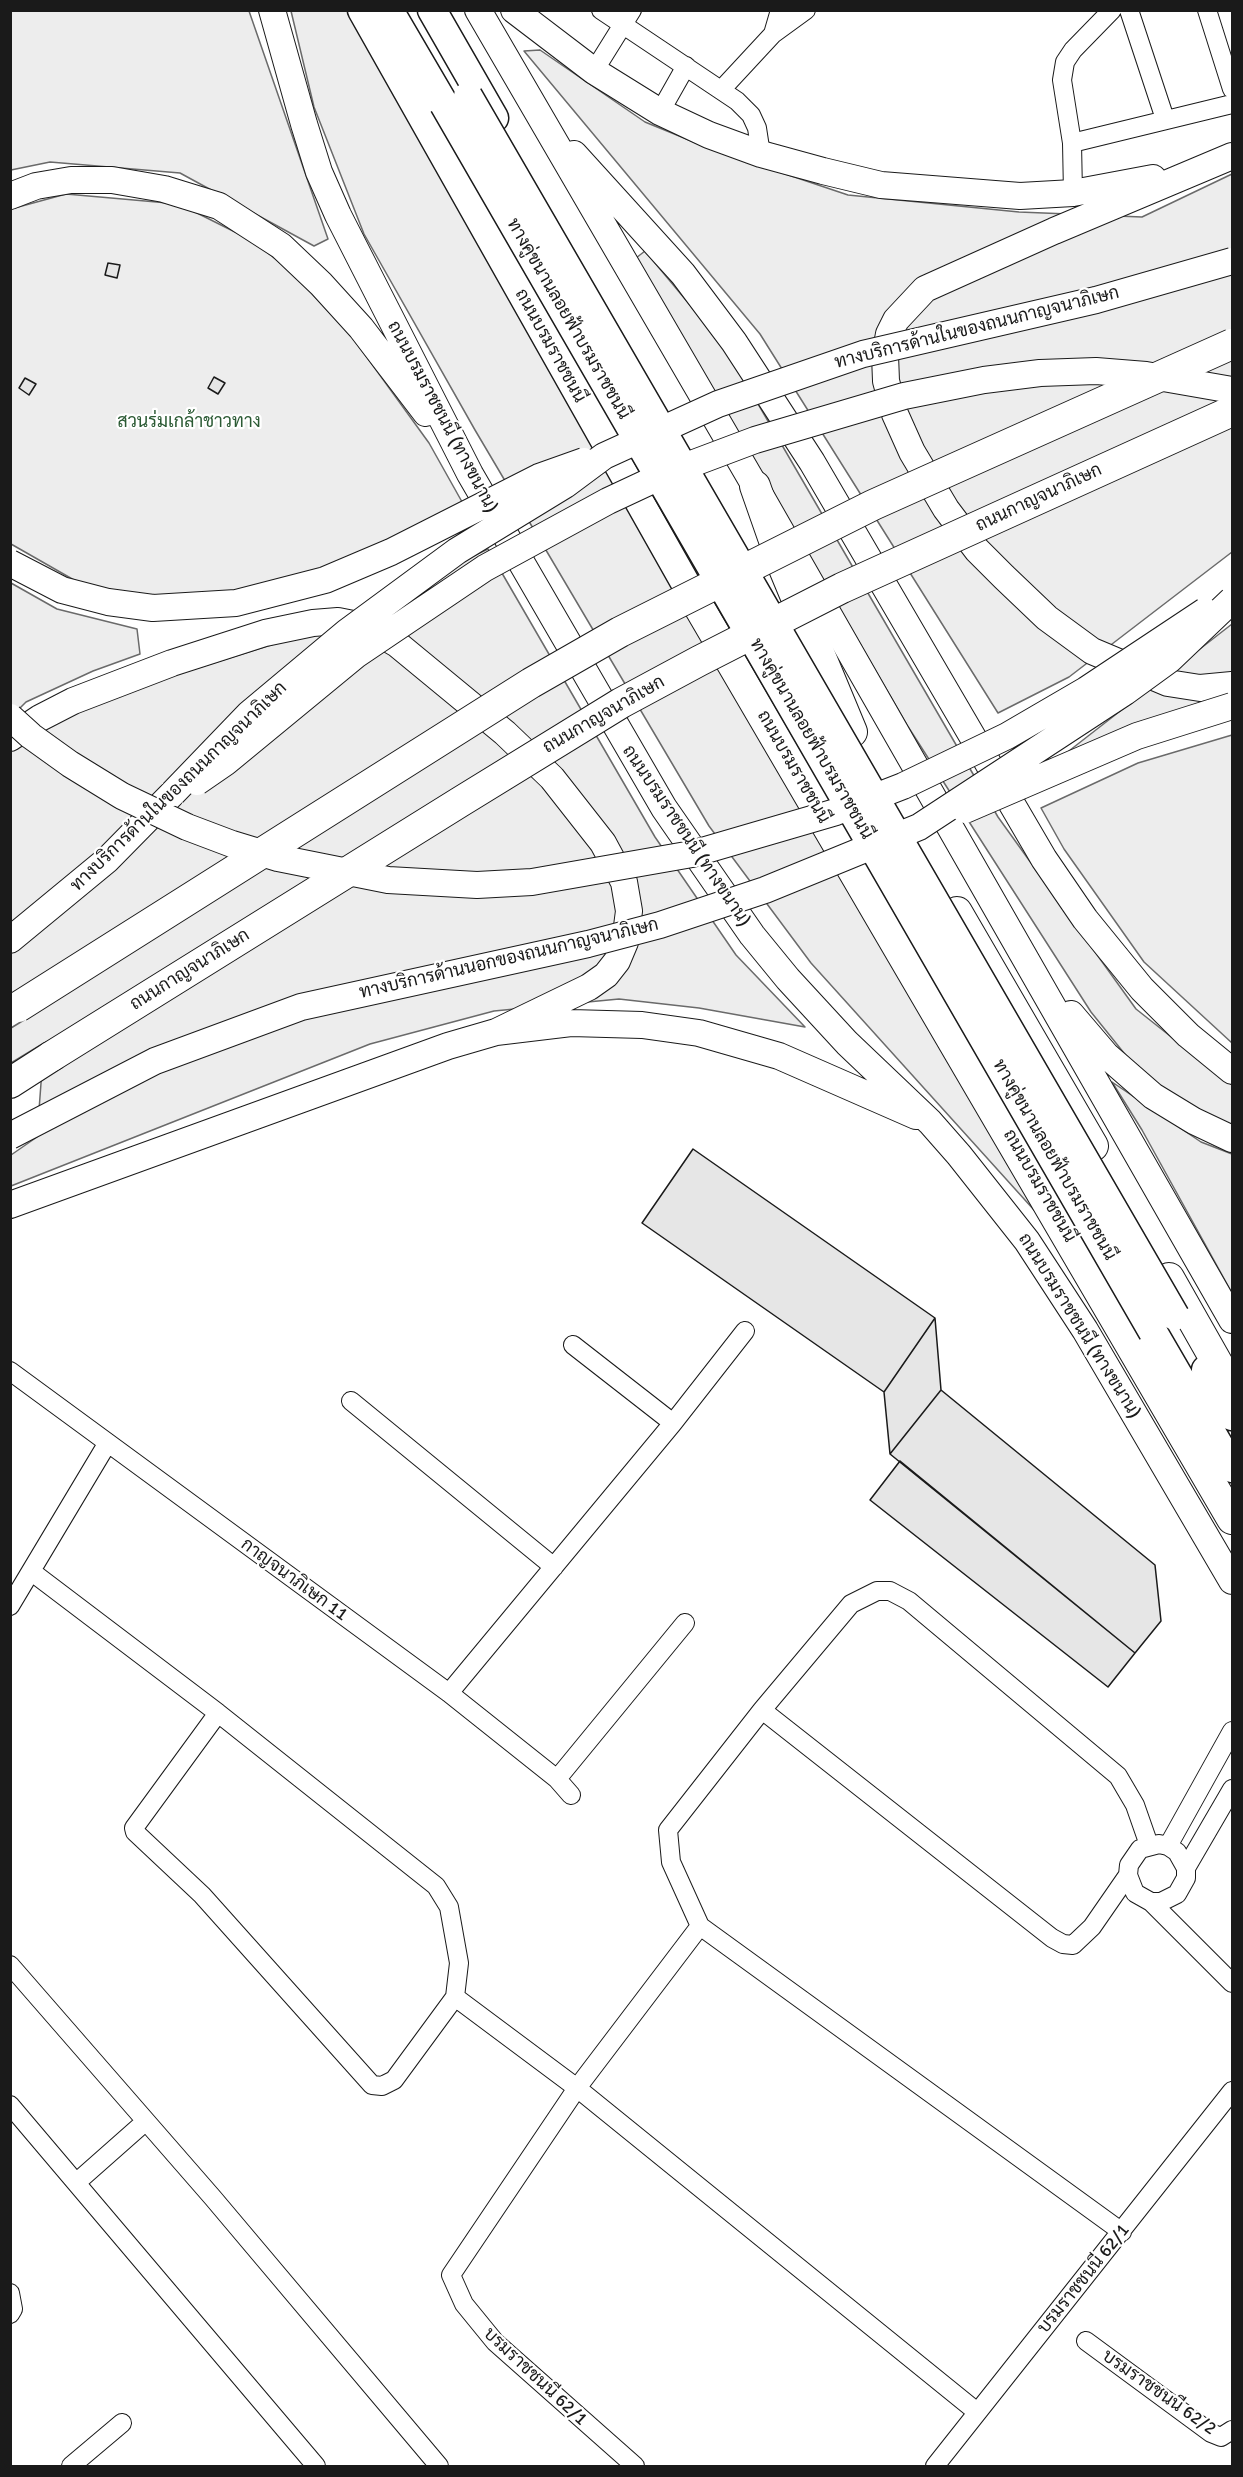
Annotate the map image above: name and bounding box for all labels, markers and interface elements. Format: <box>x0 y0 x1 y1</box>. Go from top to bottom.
street label: ทางคู่ขนานลอยฟ้าบรมราชชนนี <box>502 215 634 423</box>
street label: ทางบริการด้านในของถนนกาญจนาภิเษก <box>833 282 1121 374</box>
street label: ถนนบรมราชชนนี <box>510 285 590 407</box>
street label: ถนนบรมราชชนนี (ทางขนาน) <box>382 317 502 517</box>
park label: สวนร่มเกล้าชาวทาง <box>117 411 261 433</box>
street label: ถนนกาญจนาภิเษก <box>972 459 1106 537</box>
street label: ทางคู่ขนานลอยฟ้าบรมราชชนนี <box>745 635 877 843</box>
street label: ถนนกาญจนาภิเษก <box>539 671 669 759</box>
street label: ทางบริการด้านในของถนนกาญจนาภิเษก <box>66 678 292 896</box>
street label: ถนนบรมราชชนนี <box>752 707 834 827</box>
street label: ถนนบรมราชชนนี (ทางขนาน) <box>617 741 755 931</box>
street label: ทางบริการด้านนอกของถนนกาญจนาภิเษก <box>357 914 661 1004</box>
street label: ถนนกาญจนาภิเษก <box>126 925 254 1015</box>
street label: ทางคู่ขนานลอยฟ้าบรมราชชนนี <box>988 1056 1120 1264</box>
street label: ถนนบรมราชชนนี <box>998 1126 1080 1246</box>
street label: ถนนบรมราชชนนี (ทางขนาน) <box>1013 1230 1145 1422</box>
street label: กาญจนาภิเษก 11 <box>236 1534 352 1626</box>
street label: บรมราชชนนี 62/1 <box>1033 2220 1135 2338</box>
street label: บรมราชชนนี 62/1 <box>479 2323 591 2431</box>
street label: บรมราชชนนี 62/2 <box>1098 2346 1220 2440</box>

